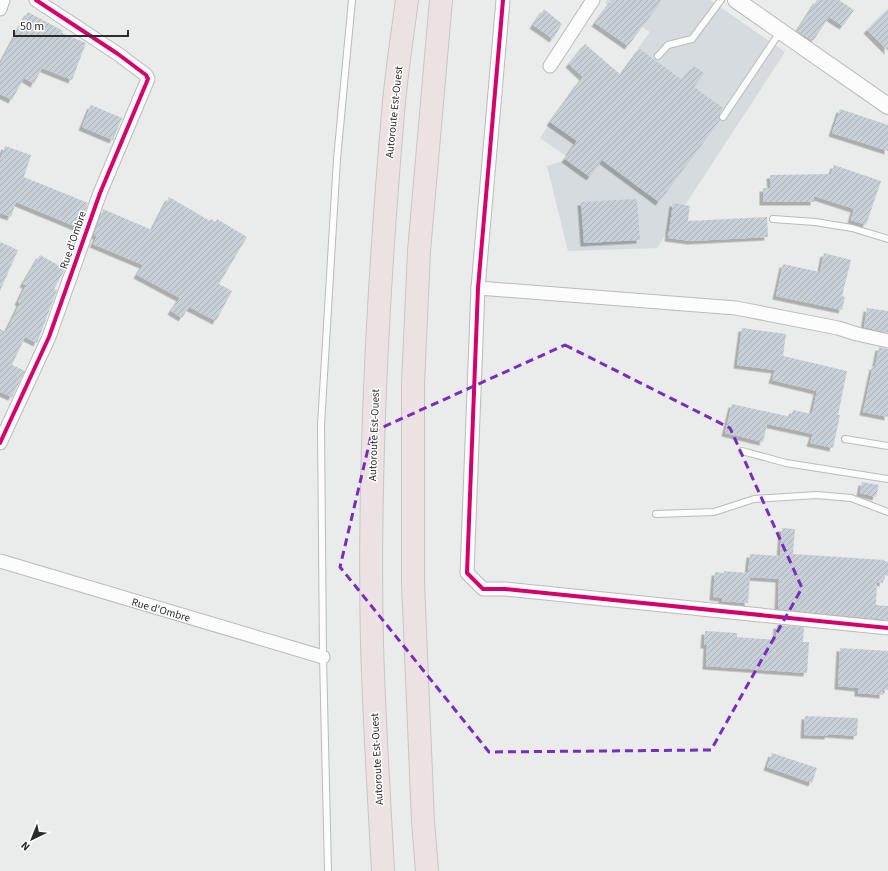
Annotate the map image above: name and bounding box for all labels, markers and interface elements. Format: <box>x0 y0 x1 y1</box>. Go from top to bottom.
scale bar <box>14 12 128 38</box>
text: 50 m <box>20 18 44 35</box>
street label: Autoroute Est-Ouest <box>382 65 406 159</box>
street label: Rue d'Ombre <box>56 208 90 271</box>
street label: Autoroute Est-Ouest <box>365 388 383 481</box>
street label: Rue d'Ombre <box>130 594 193 626</box>
street label: Autoroute Est-Ouest <box>367 712 387 805</box>
north arrow <box>12 819 52 859</box>
text: N <box>18 838 33 854</box>

